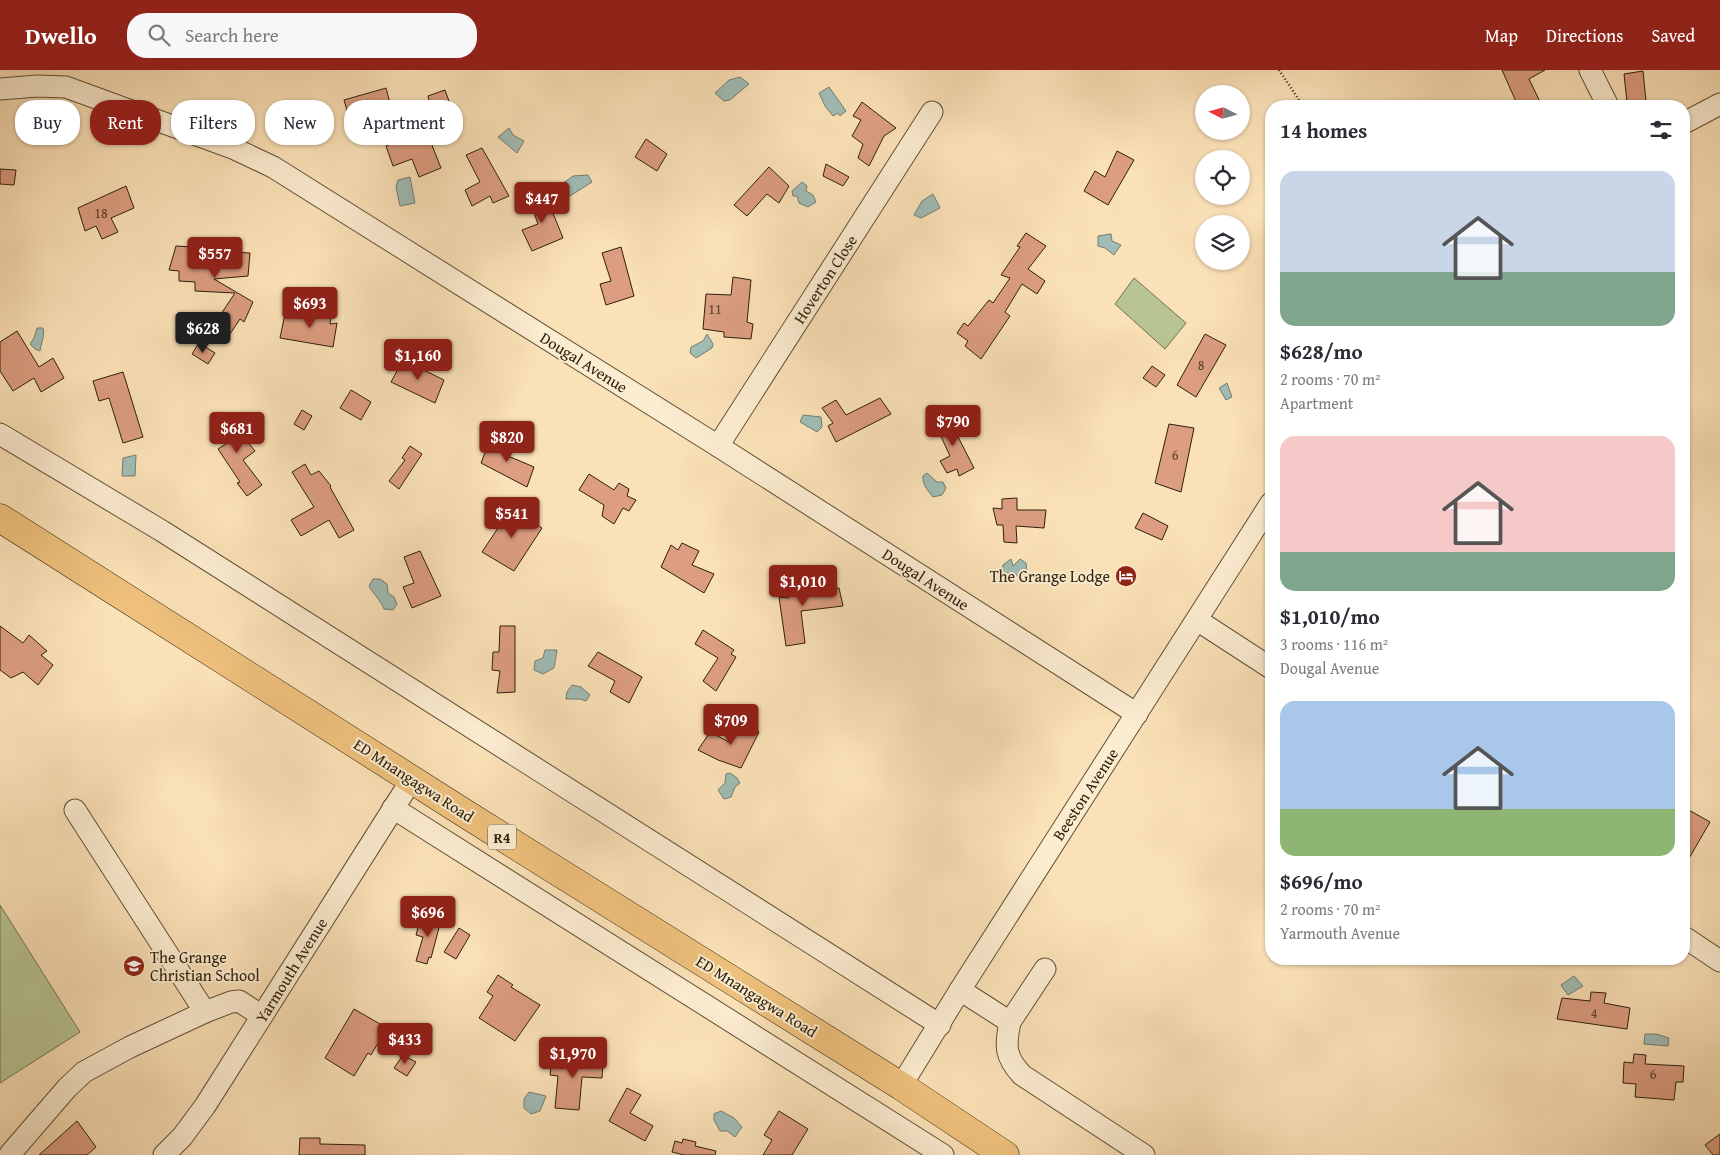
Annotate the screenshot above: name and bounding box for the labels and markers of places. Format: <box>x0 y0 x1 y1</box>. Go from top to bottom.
pin: $447 <box>512 182 572 224</box>
pin: $557 <box>185 236 245 279</box>
pin: $693 <box>280 286 340 329</box>
pin: $628 <box>173 312 233 354</box>
pin: $1,160 <box>377 338 459 381</box>
pin: $790 <box>923 404 983 447</box>
pin: $681 <box>207 412 267 454</box>
pin: $820 <box>477 420 537 463</box>
pin: $541 <box>482 496 542 539</box>
pin: $1,010 <box>762 564 844 607</box>
place label: The Grange Lodge <box>990 564 1110 588</box>
hotel icon: The Grange Lodge <box>1114 564 1138 588</box>
pin: $709 <box>701 704 761 746</box>
pin: $696 <box>398 896 458 938</box>
place label: The Grange Christian School <box>150 945 260 987</box>
school or university icon: The Grange Christian School <box>122 954 146 978</box>
pin: $433 <box>375 1022 435 1065</box>
pin: $1,970 <box>532 1036 614 1079</box>

